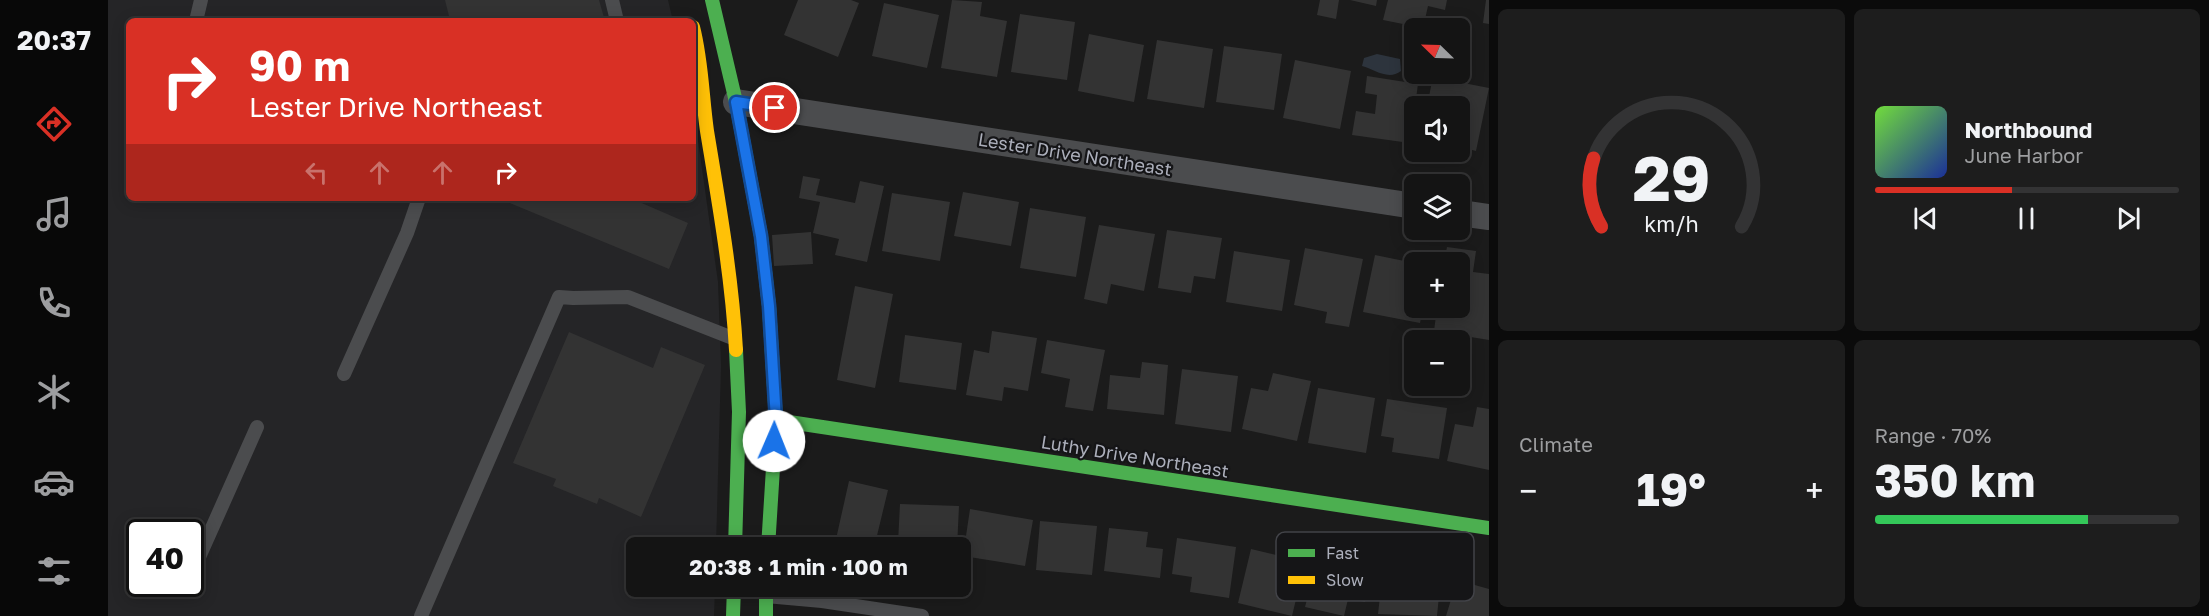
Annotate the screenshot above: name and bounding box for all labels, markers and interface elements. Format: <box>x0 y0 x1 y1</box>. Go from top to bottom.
north arrow <box>1404 18 1470 84</box>
map controls <box>1404 18 1470 396</box>
text: 20:37 <box>17 24 91 56</box>
text: 90 m <box>249 40 350 90</box>
icon: right <box>150 42 228 120</box>
pin <box>749 82 800 133</box>
text: Lester Drive Northeast <box>249 91 543 123</box>
icon: arrive <box>758 91 791 124</box>
button: sound <box>1404 96 1470 162</box>
icon: directions <box>33 103 75 145</box>
text: Northbound <box>1965 116 2092 143</box>
street label: Lester Drive Northeast <box>977 128 1173 180</box>
text: 29 <box>1632 140 1710 215</box>
text: June Harbor <box>1965 143 2083 167</box>
icon: left <box>300 156 333 189</box>
icon: ahead <box>363 156 396 189</box>
icon: ahead <box>426 156 459 189</box>
icon: right <box>489 156 522 189</box>
button: layers <box>1404 174 1470 240</box>
icon: music <box>33 193 75 235</box>
icon: previous <box>1909 202 1942 235</box>
icon: pause <box>2010 202 2043 235</box>
icon: next <box>2112 202 2145 235</box>
text: km/h <box>1644 212 1699 238</box>
button: + <box>1404 252 1470 318</box>
icon: phone <box>33 282 75 324</box>
button: − <box>1404 330 1470 396</box>
icon: climate <box>33 371 75 413</box>
position arrow <box>742 409 806 473</box>
text: Range · 70% <box>1875 423 1991 447</box>
street label: Luthy Drive Northeast <box>1040 430 1230 482</box>
text: Climate <box>1519 432 1593 456</box>
text: 350 km <box>1875 453 2035 507</box>
icon: car <box>33 461 75 503</box>
text: 19° <box>1637 462 1706 516</box>
text: − <box>1519 471 1537 510</box>
text: + <box>1805 471 1824 510</box>
speed limit sign: 40 <box>126 519 204 597</box>
legend <box>1276 532 1474 601</box>
text: Fast <box>1326 543 1359 563</box>
icon: filters <box>33 550 75 592</box>
text: 20:38 · 1 min · 100 m <box>689 553 908 580</box>
text: Slow <box>1326 570 1364 590</box>

